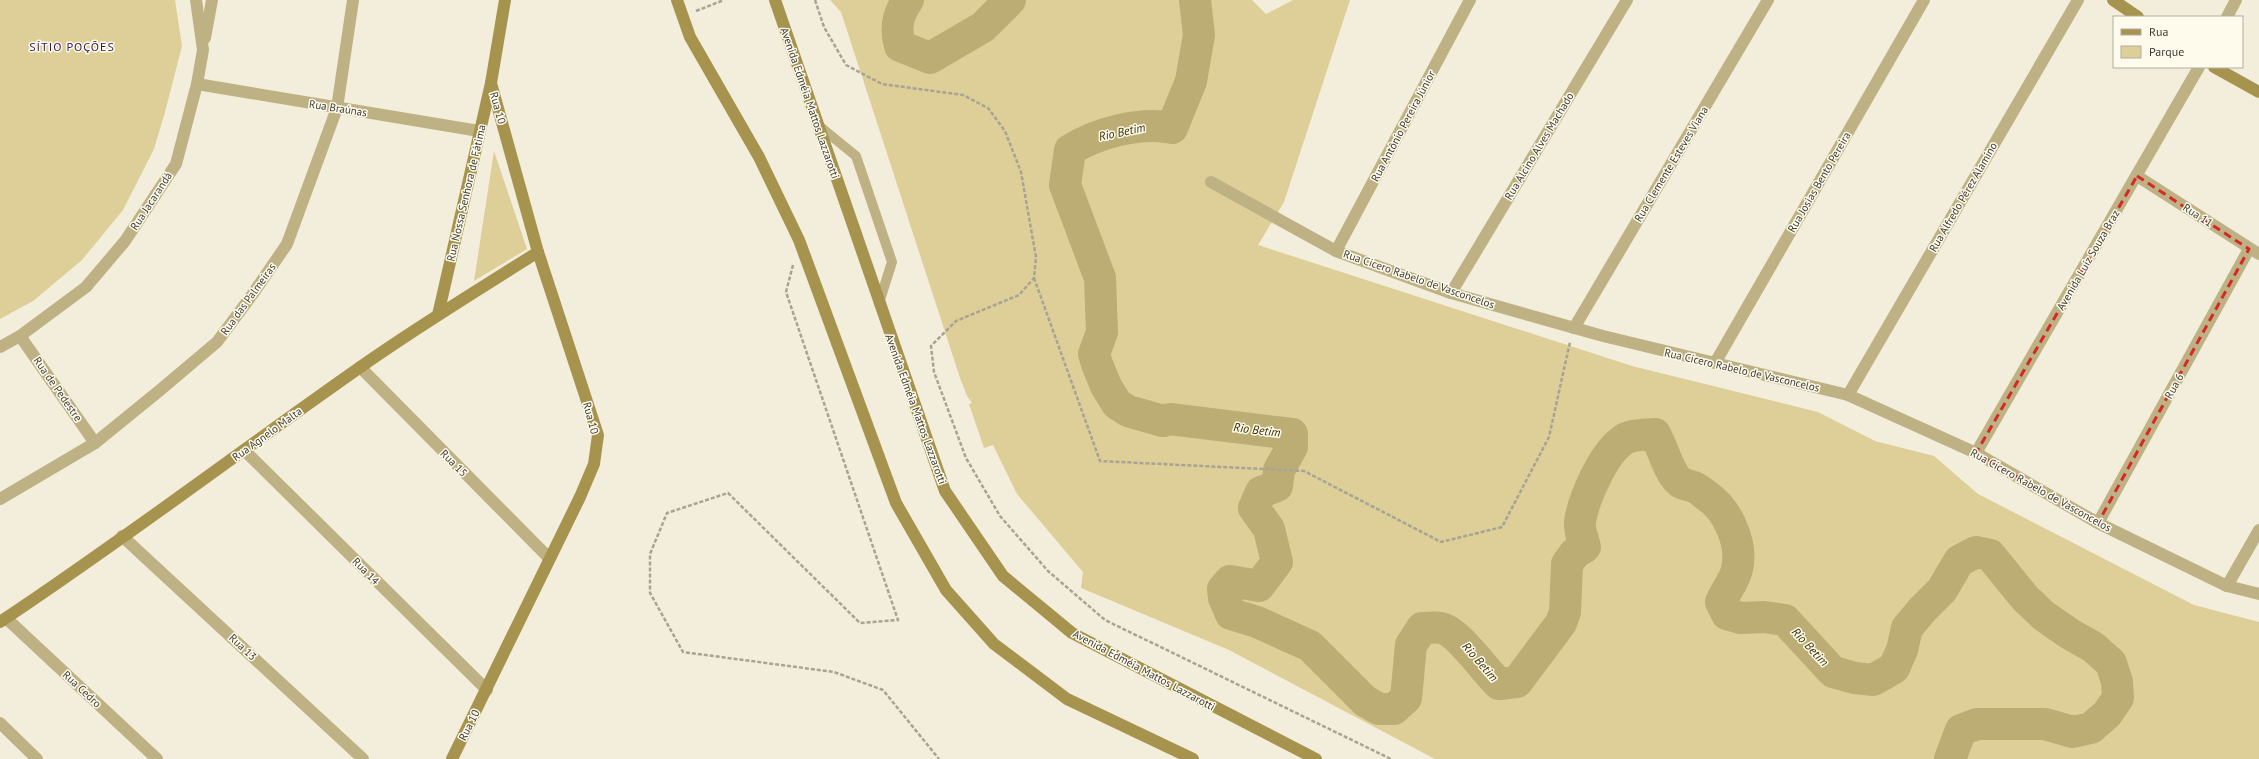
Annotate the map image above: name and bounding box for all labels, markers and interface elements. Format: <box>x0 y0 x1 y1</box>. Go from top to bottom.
legend <box>2113 16 2243 68</box>
text: Rua <box>2149 24 2168 39</box>
street label: Avenida Edméia Mattos Lazzarotti <box>778 26 843 180</box>
district label: SÍTIO POÇÕES <box>29 39 115 54</box>
text: Parque <box>2149 44 2184 59</box>
street label: Rua Antônio Pereira Júnior <box>1368 68 1438 184</box>
street label: Rua 10 <box>487 90 509 126</box>
street label: Rua Alcino Alves Machado <box>1501 90 1577 202</box>
street label: Rua Braúnas <box>308 97 368 120</box>
street label: Rua Clemente Esteves Viana <box>1631 104 1711 224</box>
water label: Rio Betim <box>1097 119 1147 144</box>
street label: Rua Nossa Senhora de Fátima <box>443 123 489 263</box>
street label: Rua Josias Bento Pereira <box>1785 129 1853 235</box>
street label: Rua Alfredo Pérez Alamino <box>1926 140 2000 254</box>
street label: Rua Jacarandá <box>127 169 175 233</box>
street label: Rua 11 <box>2180 200 2216 230</box>
street label: Avenida Luíz Souza Braz <box>2054 207 2122 313</box>
street label: Rua Cícero Rabelo de Vasconcelos <box>1342 247 1497 312</box>
street label: Rua das Palmeiras <box>217 260 279 338</box>
street label: Avenida Edméia Mattos Lazzarotti <box>882 332 950 486</box>
street label: Rua Cícero Rabelo de Vasconcelos <box>1663 345 1821 395</box>
street label: Rua de Pedestre <box>31 354 86 424</box>
street label: Rua 6 <box>2161 371 2187 401</box>
street label: Rua 10 <box>580 400 602 436</box>
street label: Rua Agnelo Malta <box>229 404 305 464</box>
water label: Rio Betim <box>1233 419 1281 440</box>
street label: Rua Cícero Rabelo de Vasconcelos <box>1968 445 2114 535</box>
street label: Rua 15 <box>437 446 471 480</box>
street label: Rua 14 <box>349 554 383 588</box>
water label: Rio Betim <box>1789 624 1832 669</box>
street label: Avenida Edméia Mattos Lazzarotti <box>1071 627 1218 714</box>
street label: Rua 13 <box>226 631 260 663</box>
water label: Rio Betim <box>1459 639 1502 684</box>
street label: Rua Cedro <box>60 668 104 710</box>
street label: Rua 10 <box>455 707 483 743</box>

